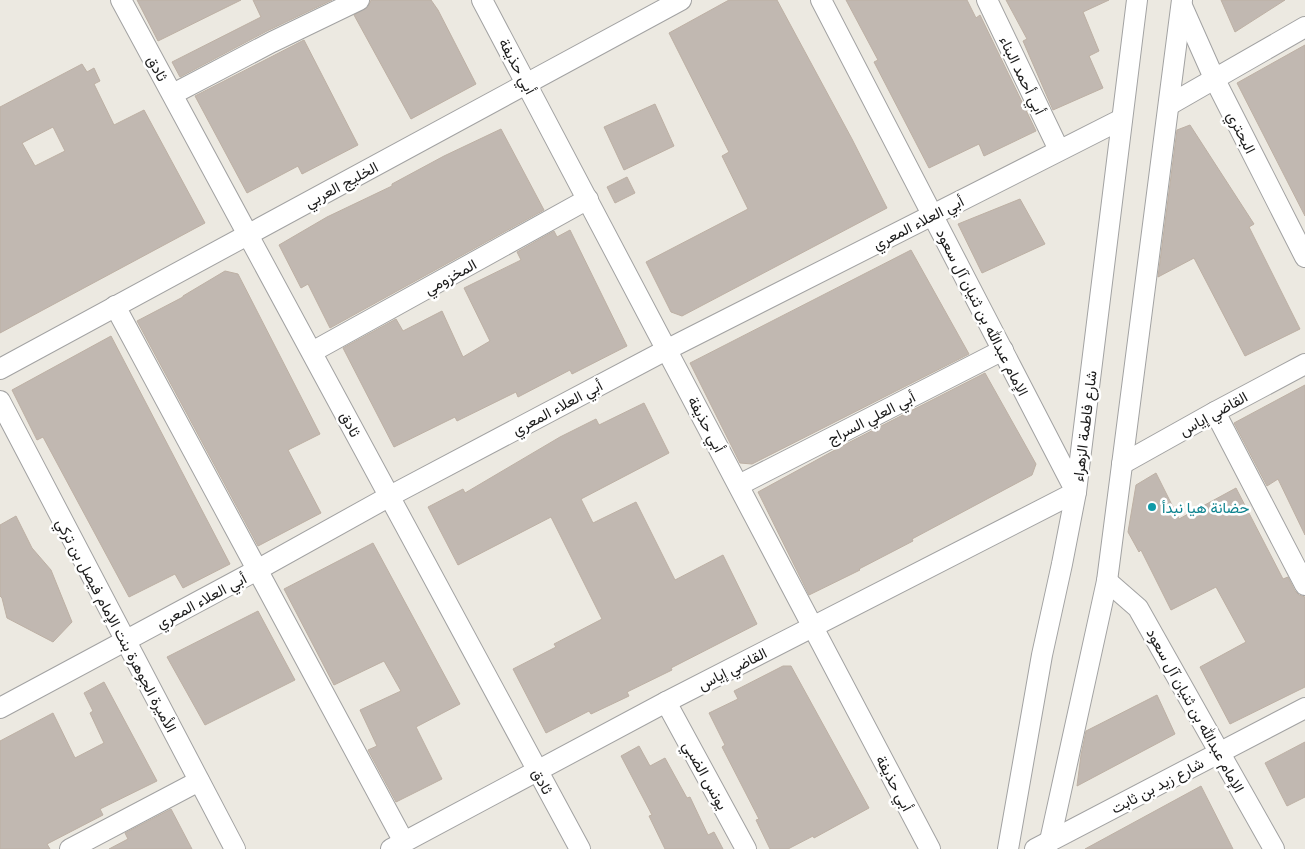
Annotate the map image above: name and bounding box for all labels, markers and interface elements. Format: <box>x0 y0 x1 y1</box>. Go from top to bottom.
street label: أبي أحمد البناء <box>992 33 1050 120</box>
street label: أبي حذيفة <box>491 35 540 100</box>
street label: ثادق <box>143 52 172 84</box>
street label: البحتري <box>1219 108 1260 158</box>
street label: الخليج العربي <box>301 157 383 215</box>
street label: أبي العلاء المعري <box>870 191 969 257</box>
street label: الإمام عبدالله بن ثنيان آل سعود <box>931 225 1033 399</box>
street label: المخزومي <box>421 254 482 302</box>
street label: شارع فاطمة الزهراء <box>1068 369 1103 483</box>
street label: أبي العلاء المعري <box>509 375 608 443</box>
street label: أبي العلي السراج <box>824 387 921 451</box>
street label: القاضي إياس <box>1176 387 1253 443</box>
street label: أبي حذيفة <box>680 393 729 458</box>
street label: ثادق <box>336 408 365 440</box>
place label: حضانة هيا نبدأ <box>1162 498 1249 517</box>
marker: حضانة هيا نبدأ <box>1146 501 1158 513</box>
street label: الأميرة الجوهرة بنت الإمام فيصل بن تركي <box>48 515 181 737</box>
street label: أبي العلاء المعري <box>153 568 252 636</box>
street label: الإمام عبدالله بن ثنيان آل سعود <box>1142 625 1249 796</box>
street label: القاضي إياس <box>694 643 772 698</box>
street label: يونس الضبي <box>675 737 732 815</box>
street label: أبي حذيفة <box>868 752 917 817</box>
street label: شارع زيد بن ثابت <box>1108 753 1208 820</box>
street label: ثادق <box>528 765 557 797</box>

